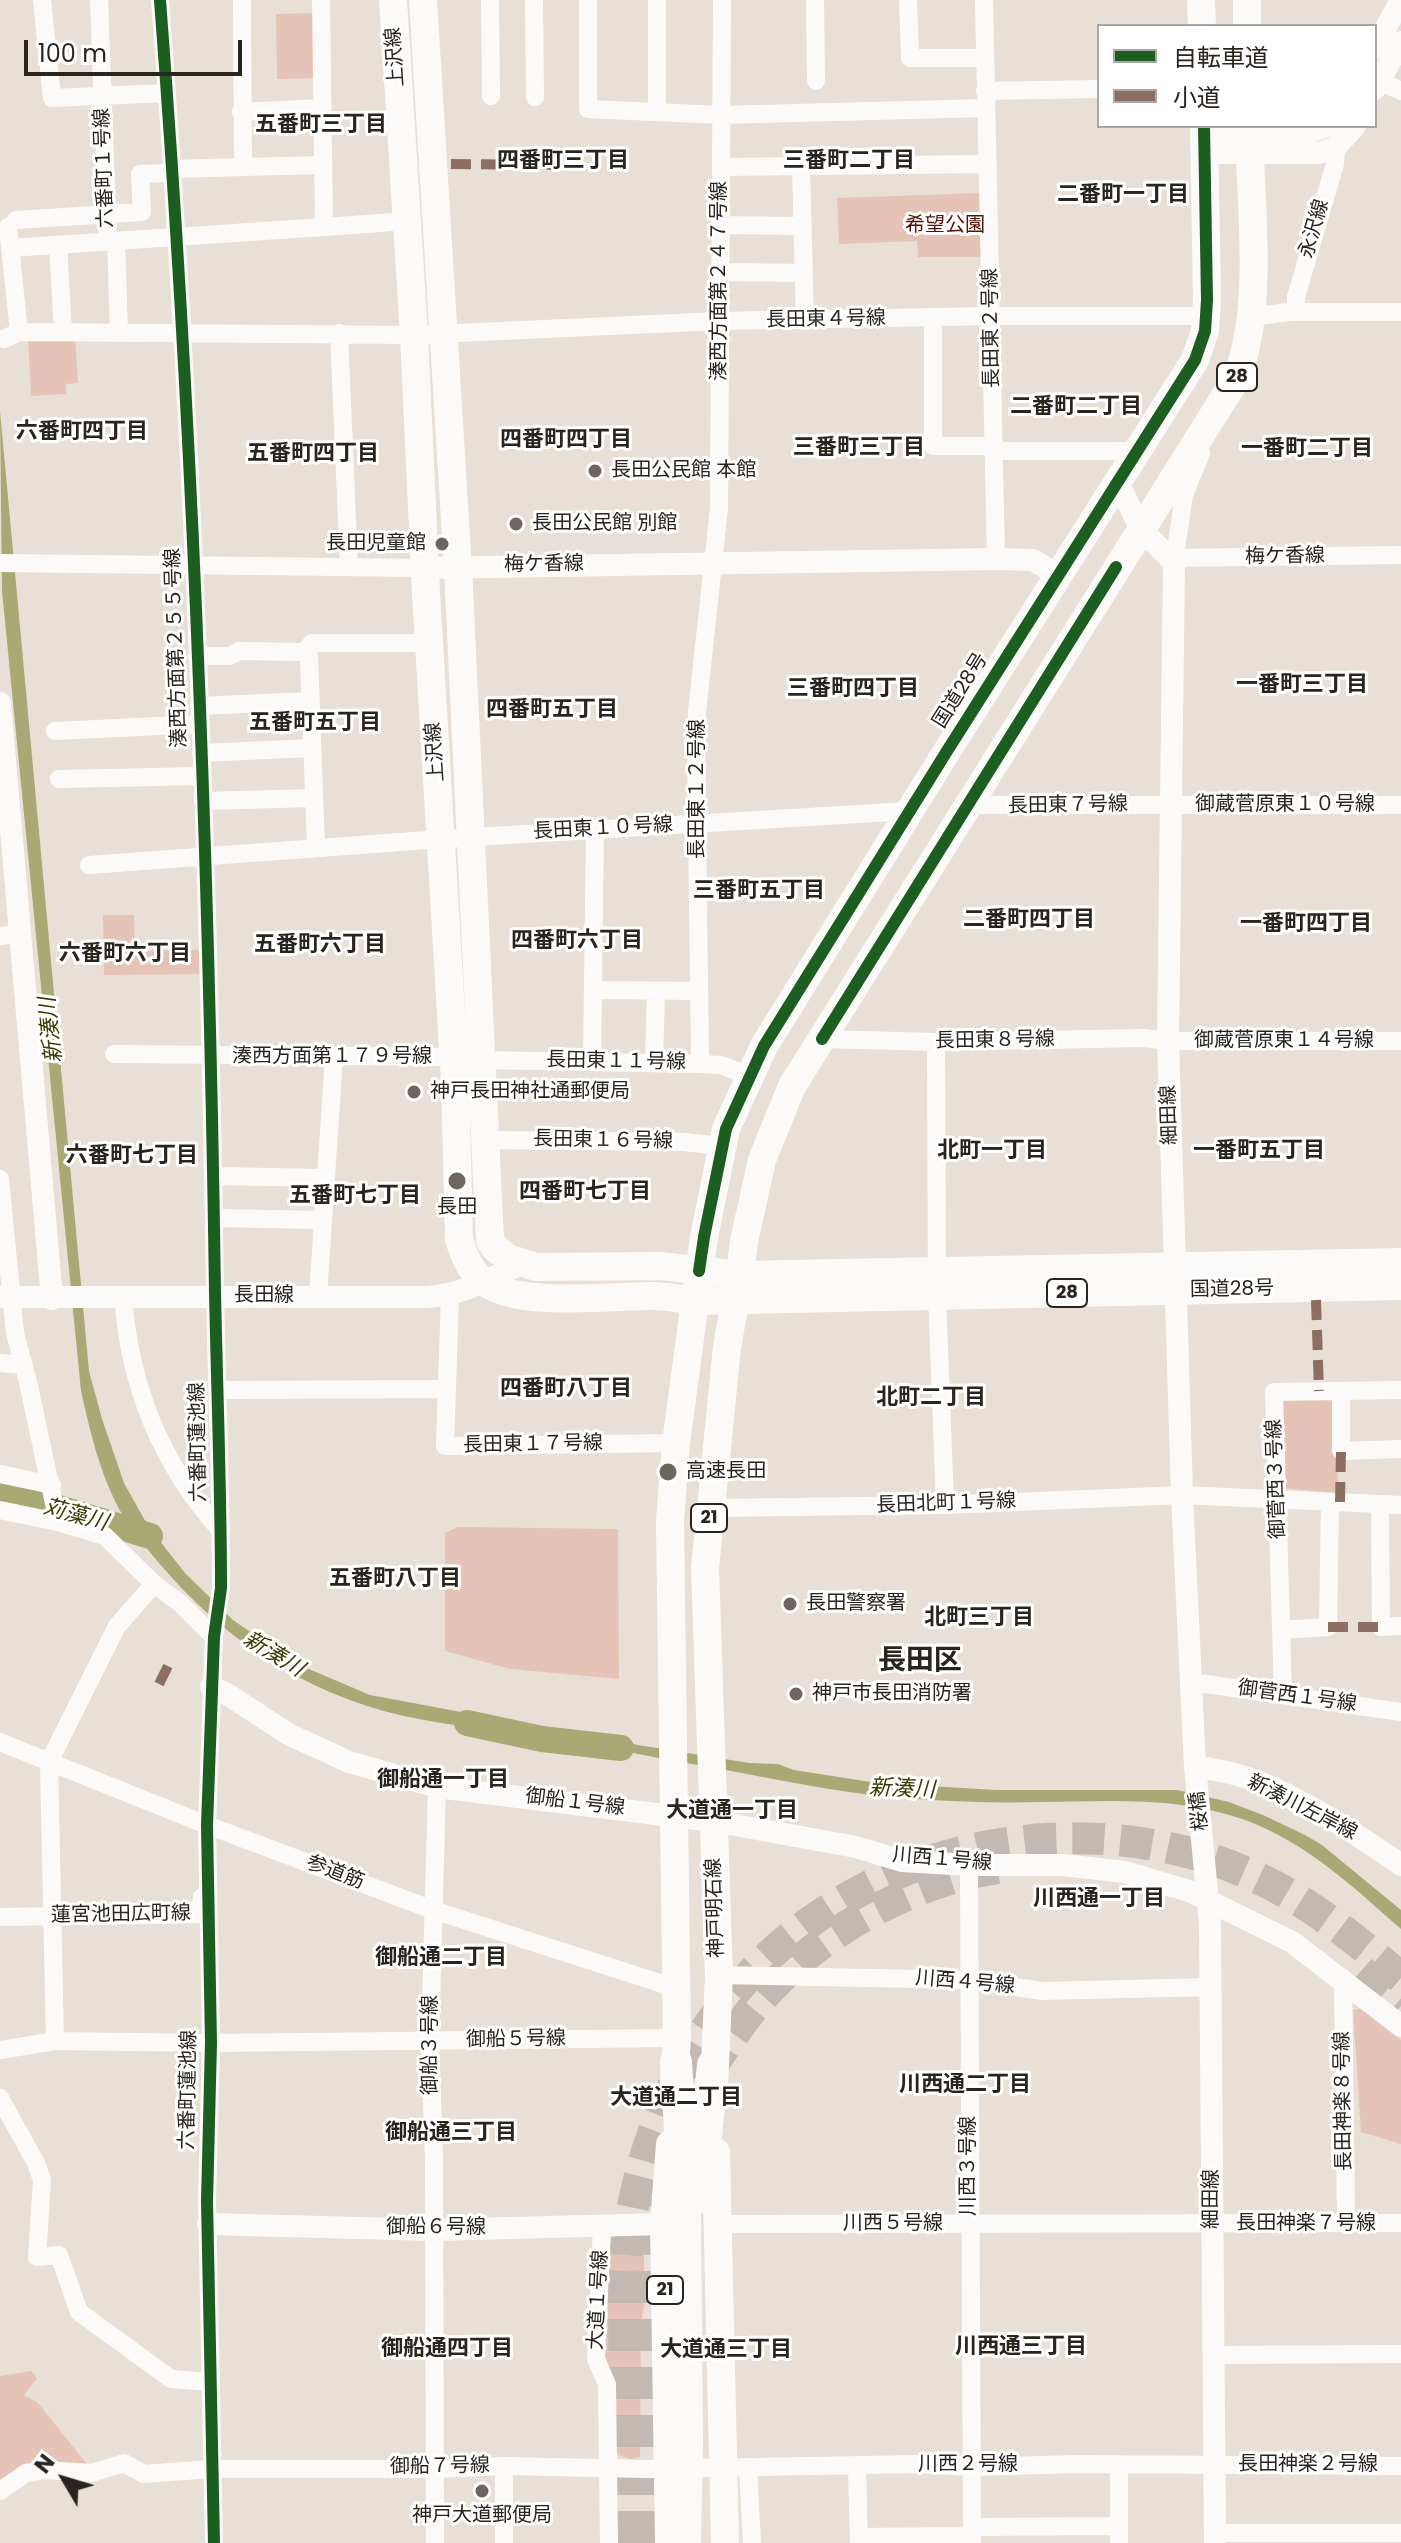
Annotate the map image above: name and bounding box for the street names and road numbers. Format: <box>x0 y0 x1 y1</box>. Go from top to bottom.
street label: 上沢線 <box>382 26 410 88</box>
street label: 六番町１号線 <box>91 108 119 228</box>
street label: 湊西方面第２４７号線 <box>708 181 732 381</box>
street label: 永沢線 <box>1295 197 1335 261</box>
street label: 長田東２号線 <box>979 268 1005 388</box>
street label: 長田東４号線 <box>766 307 886 333</box>
road number: 28 <box>1217 363 1257 391</box>
street label: 梅ケ香線 <box>1245 544 1325 570</box>
street label: 湊西方面第２５５号線 <box>162 548 192 748</box>
street label: 梅ケ香線 <box>504 552 584 578</box>
street label: 国道28号 <box>929 649 993 733</box>
street label: 長田東１２号線 <box>686 719 710 859</box>
street label: 上沢線 <box>422 721 450 783</box>
street label: 長田東７号線 <box>1008 793 1128 819</box>
street label: 御蔵菅原東１０号線 <box>1195 793 1375 817</box>
street label: 長田東１０号線 <box>532 813 674 845</box>
street label: 長田東８号線 <box>935 1028 1055 1054</box>
street label: 御蔵菅原東１４号線 <box>1194 1029 1374 1053</box>
street label: 湊西方面第１７９号線 <box>232 1045 432 1069</box>
street label: 長田東１１号線 <box>546 1049 686 1075</box>
street label: 細田線 <box>1157 1085 1183 1145</box>
street label: 長田東１６号線 <box>533 1128 673 1154</box>
street label: 国道28号 <box>1190 1277 1274 1303</box>
road number: 28 <box>1047 1279 1087 1307</box>
street label: 長田線 <box>234 1284 294 1308</box>
street label: 六番町蓮池線 <box>186 1382 212 1502</box>
street label: 御菅西３号線 <box>1263 1419 1291 1539</box>
street label: 長田東１７号線 <box>463 1432 603 1458</box>
street label: 長田北町１号線 <box>876 1490 1016 1518</box>
road number: 21 <box>691 1504 727 1532</box>
street label: 御菅西１号線 <box>1236 1677 1358 1717</box>
street label: 新湊川左岸線 <box>1243 1770 1361 1846</box>
street label: 御船１号線 <box>524 1785 626 1821</box>
street label: 桜橋 <box>1186 1790 1214 1832</box>
street label: 川西１号線 <box>891 1844 993 1876</box>
street label: 参道筋 <box>303 1851 367 1895</box>
street label: 神戸明石線 <box>702 1858 730 1958</box>
street label: 蓮宮池田広町線 <box>51 1902 191 1928</box>
street label: 川西４号線 <box>914 1967 1016 1999</box>
street label: 御船３号線 <box>419 1995 443 2095</box>
street label: 御船５号線 <box>466 2027 566 2053</box>
street label: 六番町蓮池線 <box>176 2030 202 2150</box>
street label: 長田神楽８号線 <box>1331 2031 1357 2171</box>
street label: 川西３号線 <box>957 2116 981 2216</box>
street label: 細田線 <box>1200 2169 1224 2229</box>
street label: 川西５号線 <box>843 2212 943 2236</box>
street label: 長田神楽７号線 <box>1236 2212 1376 2236</box>
street label: 御船６号線 <box>386 2216 486 2240</box>
street label: 大道１号線 <box>584 2249 614 2351</box>
road number: 21 <box>647 2276 683 2304</box>
street label: 川西２号線 <box>918 2453 1018 2477</box>
street label: 長田神楽２号線 <box>1238 2453 1378 2477</box>
street label: 御船７号線 <box>390 2454 490 2480</box>

